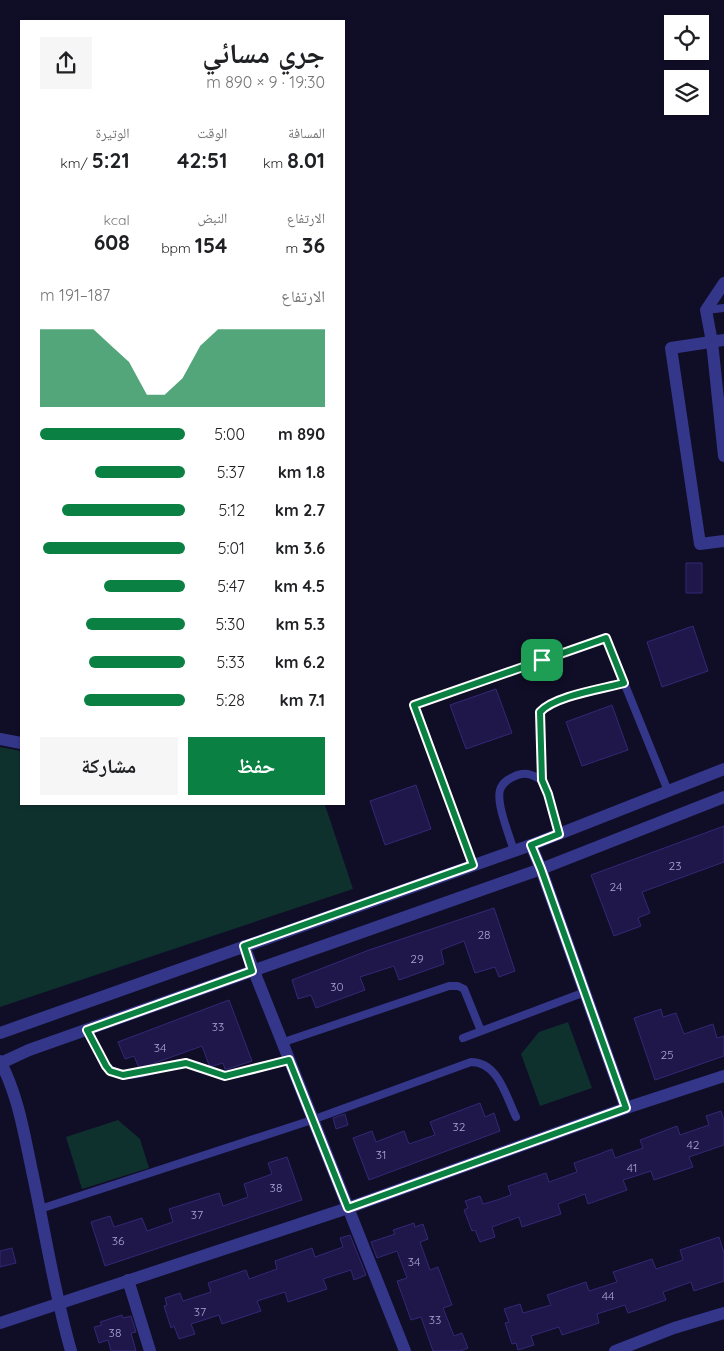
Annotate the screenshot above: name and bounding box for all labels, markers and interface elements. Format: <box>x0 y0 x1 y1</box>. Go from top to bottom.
map controls <box>664 15 709 115</box>
button: locate <box>664 15 709 60</box>
text: جري مسائي <box>202 35 325 70</box>
button: share <box>40 37 92 89</box>
button: layers <box>664 70 709 115</box>
text: 19:30 · 9 × 890 m <box>206 72 325 92</box>
text: الوتيرة <box>96 124 130 142</box>
text: الوقت <box>197 124 227 142</box>
text: المسافة <box>288 124 325 142</box>
text: 5:21 <box>92 147 130 173</box>
text: 42:51 <box>177 147 227 173</box>
text: 8.01 <box>287 147 325 173</box>
text: /km <box>60 154 92 172</box>
text: km <box>263 154 287 172</box>
text: النبض <box>197 209 227 227</box>
text: الارتفاع <box>287 209 325 227</box>
text: kcal <box>104 211 130 229</box>
text: 608 <box>94 229 130 255</box>
text: 154 <box>195 232 227 258</box>
text: 36 <box>302 232 325 258</box>
text: bpm <box>161 239 195 257</box>
text: m <box>286 239 302 257</box>
text: 187–191 m <box>40 285 110 305</box>
text: الارتفاع <box>281 286 325 306</box>
text: 5:00 <box>214 424 245 444</box>
text: 890 m <box>278 424 325 444</box>
text: 5:37 <box>217 462 245 482</box>
text: 1.8 km <box>278 462 325 482</box>
text: 5:12 <box>219 500 245 520</box>
text: 2.7 km <box>275 500 325 520</box>
text: 5:01 <box>218 538 245 558</box>
text: 3.6 km <box>275 538 325 558</box>
text: 5:47 <box>217 576 245 596</box>
text: 4.5 km <box>274 576 325 596</box>
text: 5:30 <box>215 614 245 634</box>
text: 5.3 km <box>276 614 325 634</box>
pin <box>521 639 563 681</box>
icon: arrive <box>528 646 556 674</box>
text: 5:33 <box>217 652 245 672</box>
text: 6.2 km <box>275 652 325 672</box>
text: 5:28 <box>216 690 245 710</box>
text: 7.1 km <box>280 690 325 710</box>
button: مشاركة <box>40 737 178 795</box>
button: حفظ <box>188 737 325 795</box>
house number: 23 <box>669 858 681 873</box>
house number: 24 <box>610 879 622 894</box>
house number: 28 <box>477 927 491 942</box>
house number: 29 <box>410 951 424 966</box>
house number: 30 <box>330 979 344 994</box>
house number: 33 <box>212 1019 224 1034</box>
house number: 34 <box>154 1040 166 1055</box>
house number: 25 <box>660 1047 674 1062</box>
house number: 32 <box>453 1119 466 1134</box>
house number: 42 <box>687 1137 700 1152</box>
house number: 31 <box>376 1147 386 1162</box>
house number: 41 <box>627 1160 637 1175</box>
house number: 38 <box>270 1180 282 1195</box>
house number: 37 <box>191 1207 203 1222</box>
house number: 36 <box>112 1233 125 1248</box>
house number: 34 <box>408 1254 420 1269</box>
house number: 44 <box>602 1288 614 1303</box>
house number: 37 <box>194 1304 206 1319</box>
house number: 33 <box>429 1312 441 1327</box>
house number: 38 <box>109 1325 121 1340</box>

